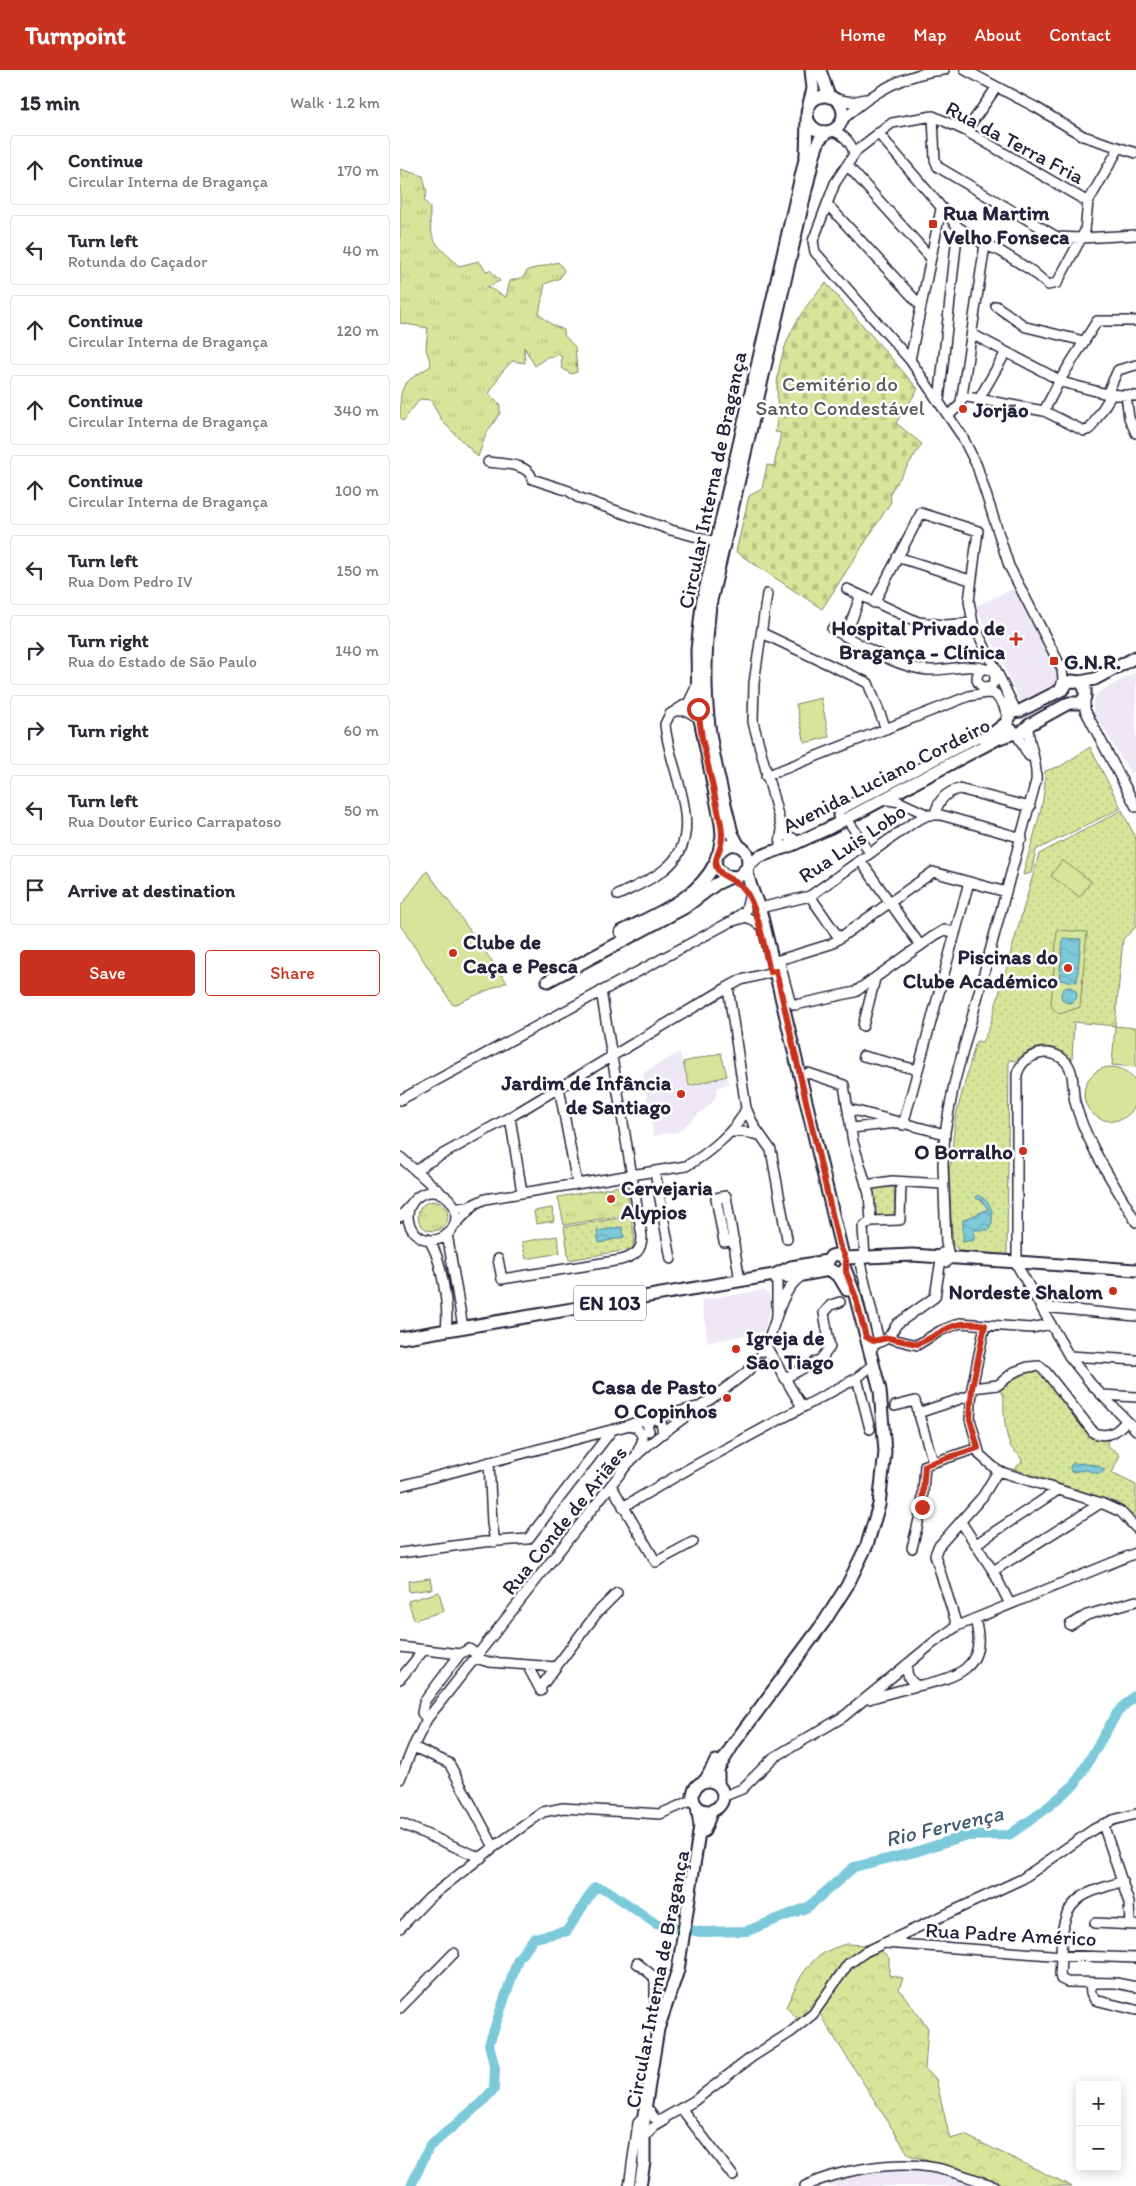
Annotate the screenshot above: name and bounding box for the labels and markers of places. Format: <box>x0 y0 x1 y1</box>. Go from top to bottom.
place label: Rua Martim Velho Fonseca <box>943 200 1070 249</box>
marker: Rua Martim Velho Fonseca <box>927 218 939 230</box>
place label: Jorjão <box>972 397 1029 423</box>
marker: Jorjão <box>957 403 969 415</box>
place label: Hospital Privado de Bragança - Clínica <box>832 615 1006 665</box>
marker: Hospital Privado de Bragança - Clínica <box>1009 632 1023 646</box>
place label: G.N.R. <box>1064 649 1121 674</box>
marker: G.N.R. <box>1048 655 1060 667</box>
place label: Clube de Caça e Pesca <box>463 929 578 979</box>
place label: Piscinas do Clube Académico <box>903 944 1058 993</box>
marker: Clube de Caça e Pesca <box>447 947 459 959</box>
marker: Piscinas do Clube Académico <box>1062 962 1074 974</box>
place label: Jardim de Infância de Santiago <box>500 1070 672 1120</box>
marker: Jardim de Infância de Santiago <box>675 1088 687 1100</box>
place label: O Borralho <box>914 1139 1013 1164</box>
marker: O Borralho <box>1017 1145 1029 1157</box>
place label: Cervejaria Alypios <box>620 1175 713 1225</box>
marker: Cervejaria Alypios <box>605 1193 617 1205</box>
place label: Nordeste Shalom <box>949 1279 1103 1304</box>
marker: Nordeste Shalom <box>1107 1285 1119 1297</box>
place label: Igreja de São Tiago <box>746 1325 834 1375</box>
marker: Igreja de São Tiago <box>730 1343 742 1355</box>
place label: Casa de Pasto O Copinhos <box>592 1374 717 1424</box>
marker: Casa de Pasto O Copinhos <box>721 1392 733 1404</box>

